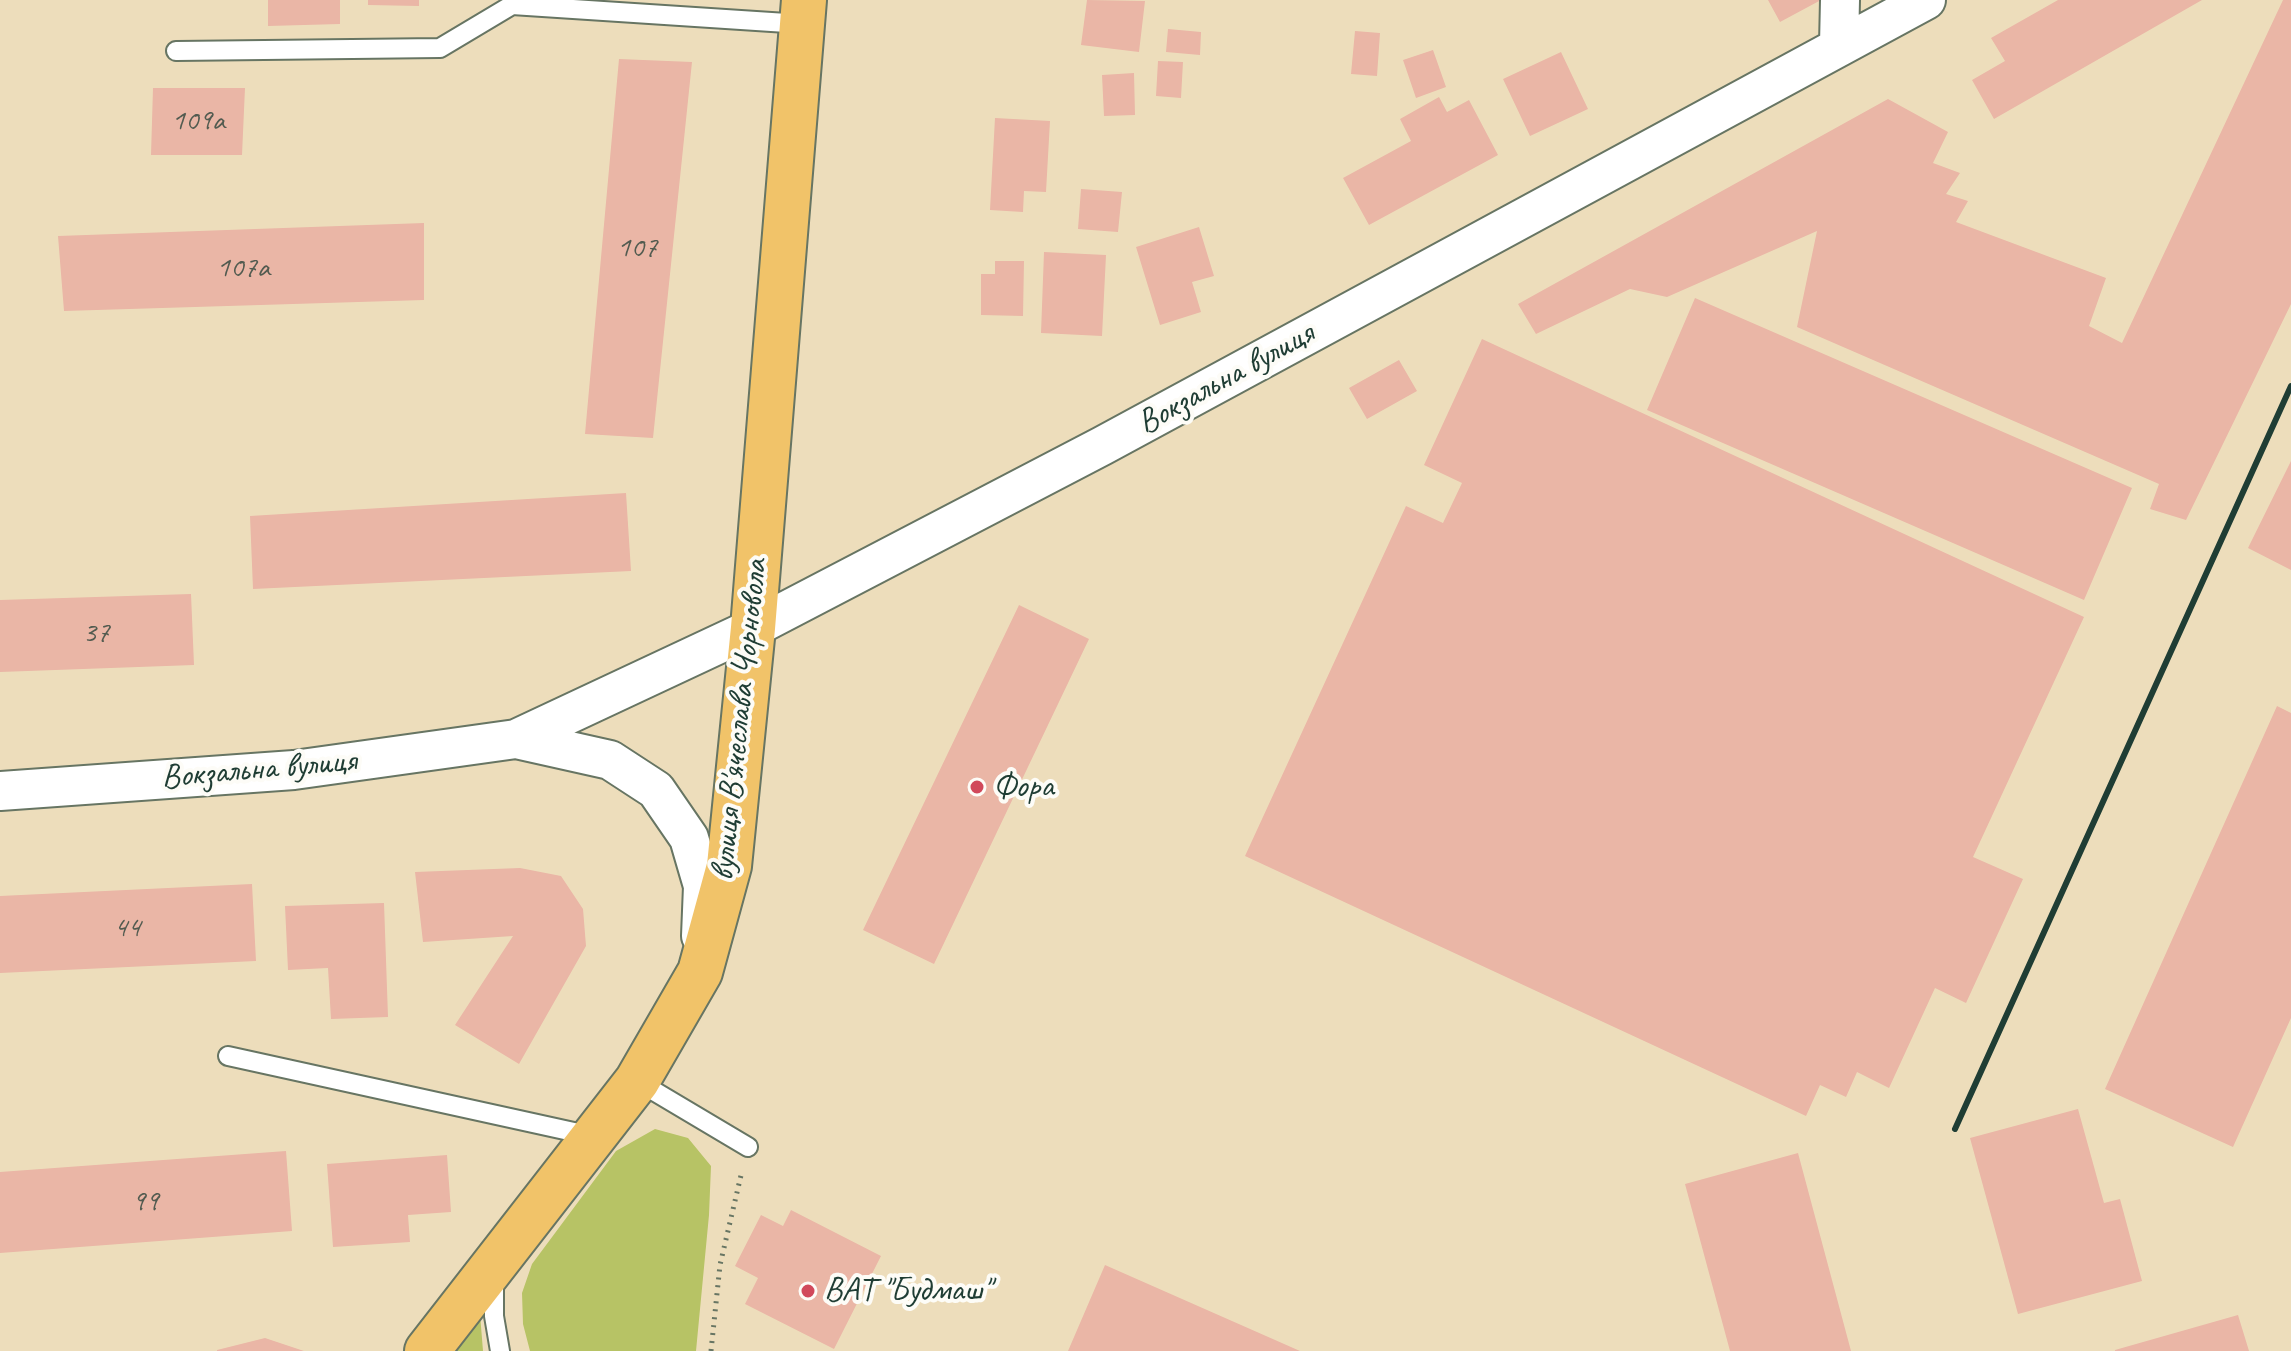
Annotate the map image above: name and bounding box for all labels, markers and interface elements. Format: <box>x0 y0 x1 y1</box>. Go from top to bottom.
house number: 109а <box>171 103 225 139</box>
house number: 107 <box>617 230 657 266</box>
house number: 107а <box>216 250 270 286</box>
street label: Вокзальна вулиця <box>1131 314 1321 444</box>
street label: вулиця В'ячеслава Чорновола <box>703 557 777 883</box>
house number: 37 <box>83 615 109 651</box>
street label: Вокзальна вулиця <box>160 741 358 799</box>
place label: Фора <box>993 767 1054 807</box>
marker: Фора <box>968 778 986 796</box>
house number: 44 <box>114 910 140 946</box>
house number: 99 <box>132 1184 158 1220</box>
place label: ВАТ "Будмаш" <box>824 1271 990 1311</box>
marker: ВАТ "Будмаш" <box>799 1282 817 1300</box>

